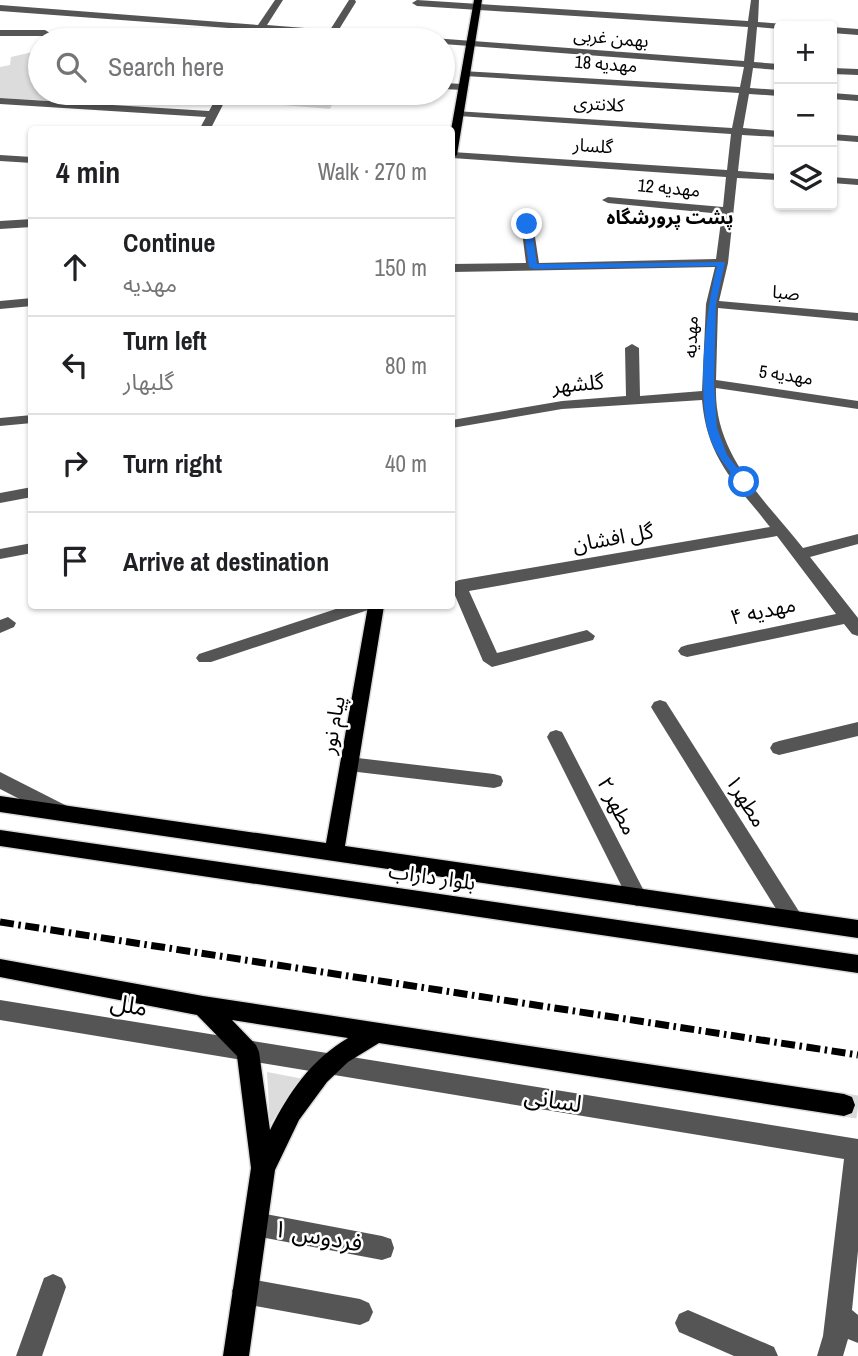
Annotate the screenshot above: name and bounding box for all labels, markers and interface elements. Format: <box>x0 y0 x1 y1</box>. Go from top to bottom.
map controls <box>774 21 837 210</box>
button: + <box>774 21 837 84</box>
street label: بهمن غربی <box>572 22 650 53</box>
search box <box>28 28 455 105</box>
icon: search <box>52 48 90 86</box>
text: Search here <box>108 49 224 84</box>
street label: مهدیه 18 <box>574 49 638 78</box>
button: − <box>774 84 837 147</box>
street label: کلانتری <box>573 89 626 118</box>
street label: گلسار <box>571 132 614 159</box>
button: layers <box>774 147 837 210</box>
text: 4 min <box>56 152 120 192</box>
text: Walk · 270 m <box>318 156 427 187</box>
street label: مهدیه 12 <box>637 172 701 203</box>
district label: پشت پرورشگاه <box>607 204 733 230</box>
route end <box>511 208 542 239</box>
text: Continue <box>123 225 215 260</box>
icon: ahead <box>56 248 94 286</box>
text: 150 m <box>375 252 427 283</box>
text: مهدیه <box>123 268 177 299</box>
street label: صبا <box>771 279 801 306</box>
street label: مهدیه <box>677 315 704 359</box>
text: Turn left <box>123 323 207 358</box>
icon: left <box>56 346 94 384</box>
text: 80 m <box>385 350 427 381</box>
street label: مهدیه 5 <box>757 358 815 391</box>
text: گلبهار <box>123 366 174 397</box>
street label: گلشهر <box>550 367 605 400</box>
icon: right <box>56 444 94 482</box>
text: Turn right <box>123 446 222 481</box>
text: 40 m <box>385 448 427 479</box>
route start <box>728 466 759 497</box>
street label: گل افشان <box>570 516 656 559</box>
icon: arrive <box>56 542 94 580</box>
text: Arrive at destination <box>123 544 329 579</box>
street label: مهدیه ۴ <box>728 589 798 632</box>
street label: پیام نور <box>313 694 354 758</box>
street label: مطهر۱ <box>719 769 774 833</box>
street label: مطهر ۲ <box>591 772 644 840</box>
street label: بلوار داراب <box>387 856 477 897</box>
street label: ملل <box>108 985 150 1023</box>
street label: لسانی <box>522 1079 584 1119</box>
street label: فردوس ۱ <box>271 1211 365 1259</box>

